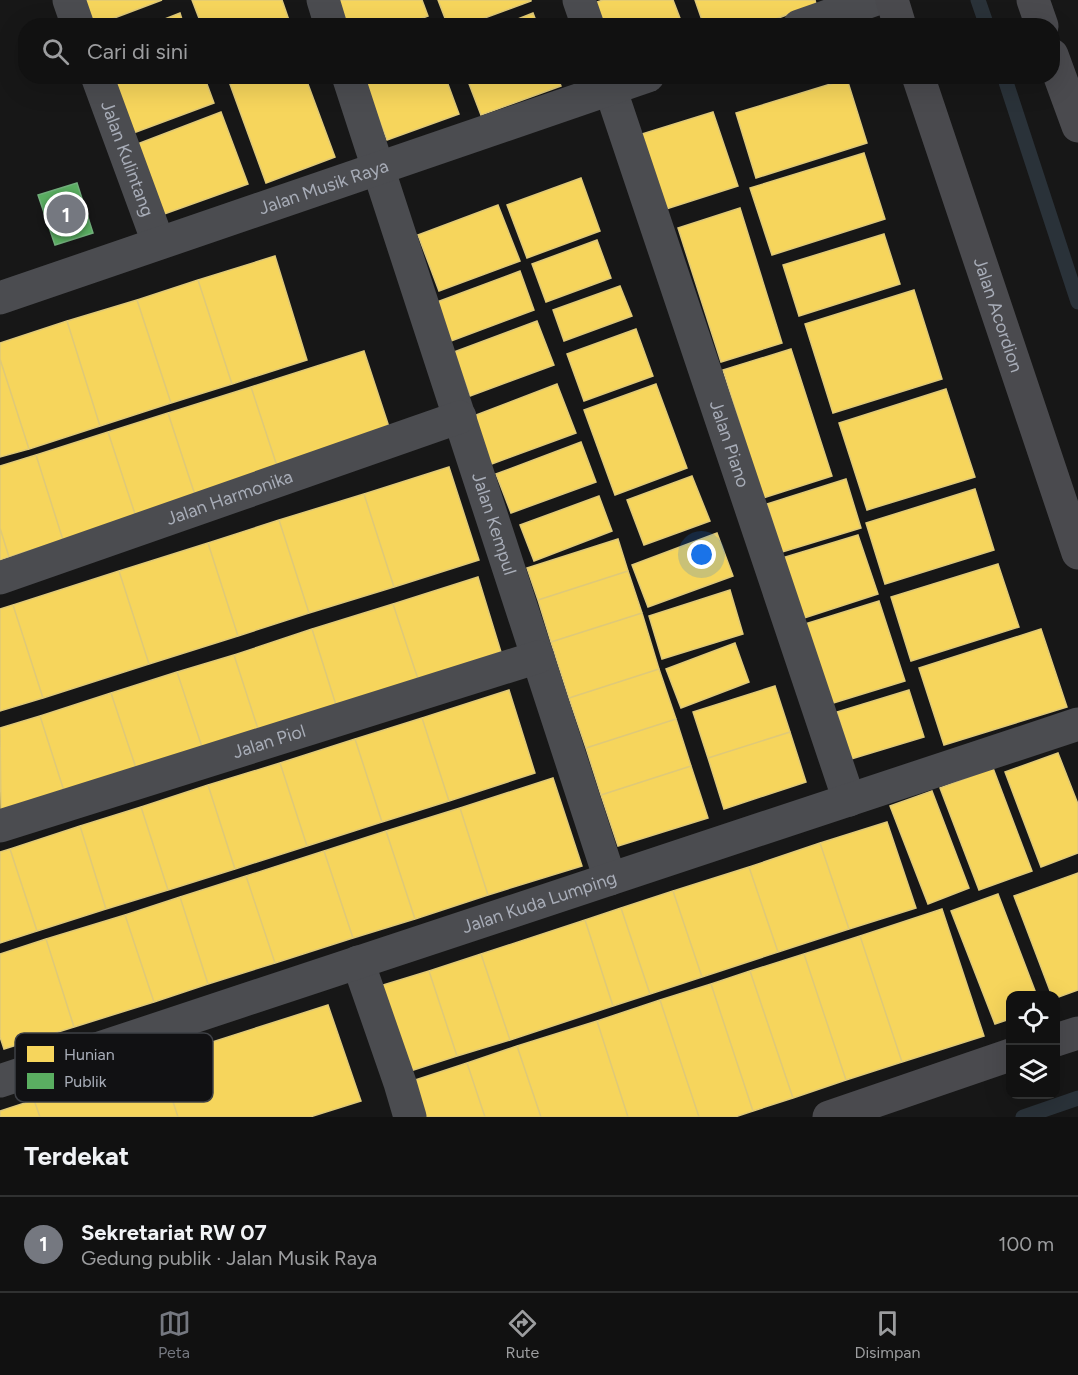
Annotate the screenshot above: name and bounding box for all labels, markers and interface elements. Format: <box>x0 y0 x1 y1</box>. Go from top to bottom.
search box <box>18 18 1060 84</box>
icon: search <box>39 35 72 68</box>
text: Cari di sini <box>87 38 188 65</box>
street label: Jalan Kulintang <box>96 98 159 220</box>
street label: Jalan Musik Raya <box>256 155 391 220</box>
pin: 1 <box>46 192 86 236</box>
street label: Jalan Acordion <box>969 255 1028 375</box>
street label: Jalan Piano <box>705 397 754 490</box>
street label: Jalan Harmonika <box>163 465 296 530</box>
street label: Jalan Kempul <box>467 470 521 578</box>
your location <box>687 540 716 569</box>
street label: Jalan Piol <box>230 720 308 763</box>
street label: Jalan Kuda Lumping <box>459 867 619 938</box>
map controls <box>1006 991 1060 1099</box>
button: locate <box>1006 991 1060 1045</box>
legend <box>15 1033 213 1102</box>
text: Hunian <box>64 1045 115 1064</box>
button: layers <box>1006 1045 1060 1099</box>
text: Publik <box>64 1072 107 1091</box>
text: Terdekat <box>24 1140 129 1172</box>
text: Sekretariat RW 07 <box>81 1219 267 1246</box>
text: 1 <box>39 1232 48 1256</box>
text: 100 m <box>998 1232 1054 1256</box>
text: Gedung publik · Jalan Musik Raya <box>81 1246 377 1270</box>
tab: Peta <box>158 1307 191 1362</box>
tab: Rute <box>506 1307 539 1362</box>
tab: Disimpan <box>854 1307 920 1362</box>

